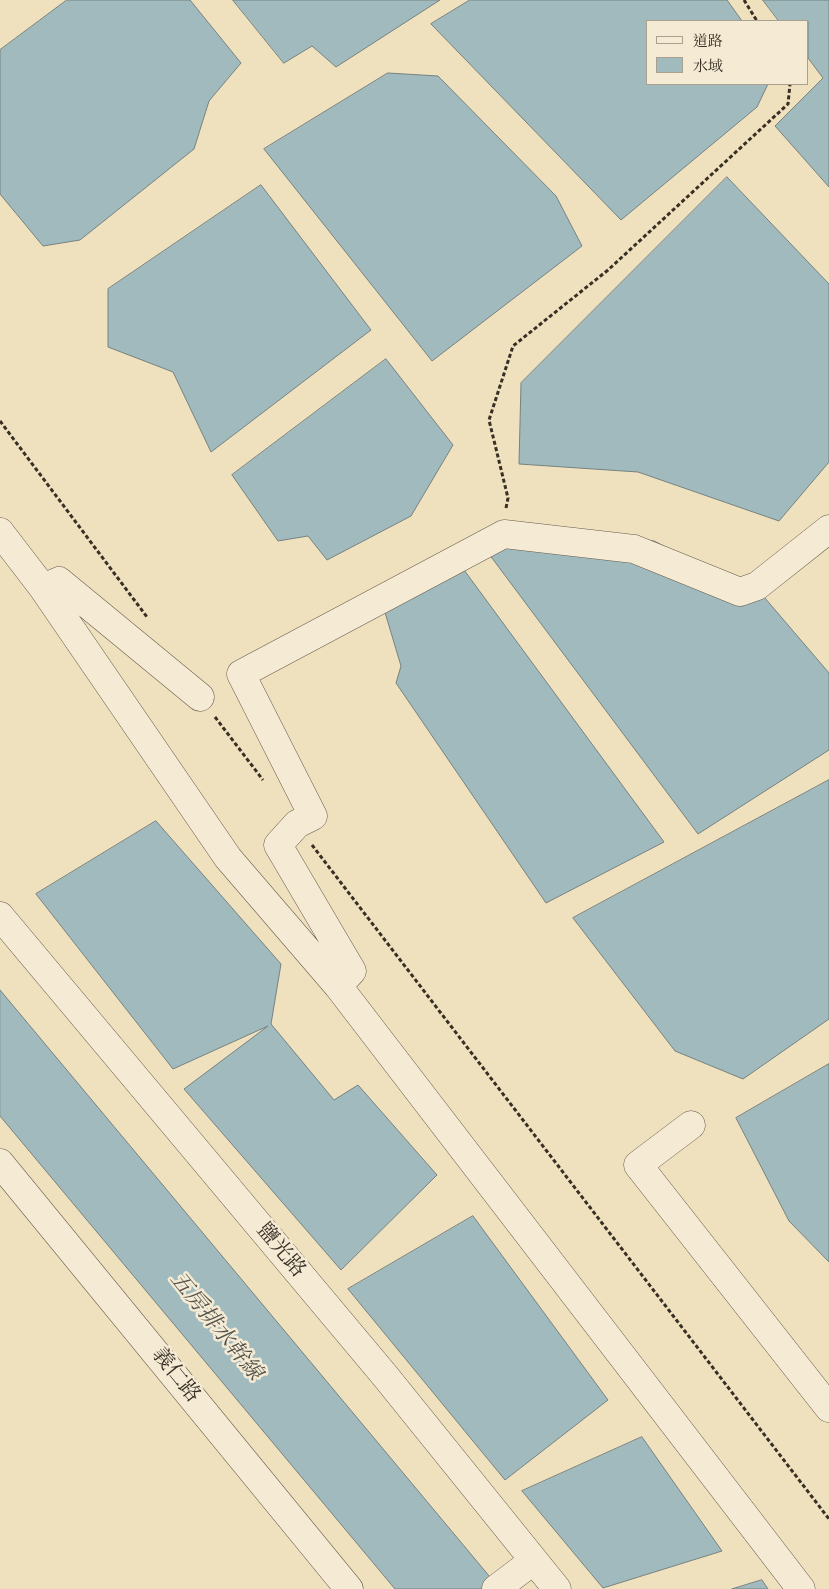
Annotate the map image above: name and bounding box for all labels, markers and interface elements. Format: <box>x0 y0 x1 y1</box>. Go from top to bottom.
legend <box>646 20 809 85</box>
text: 道路 <box>693 32 723 51</box>
text: 水域 <box>693 57 723 76</box>
street label: 鹽光路 <box>250 1219 310 1283</box>
water label: 五房排水幹線 <box>163 1267 267 1387</box>
street label: 義仁路 <box>145 1344 205 1408</box>

